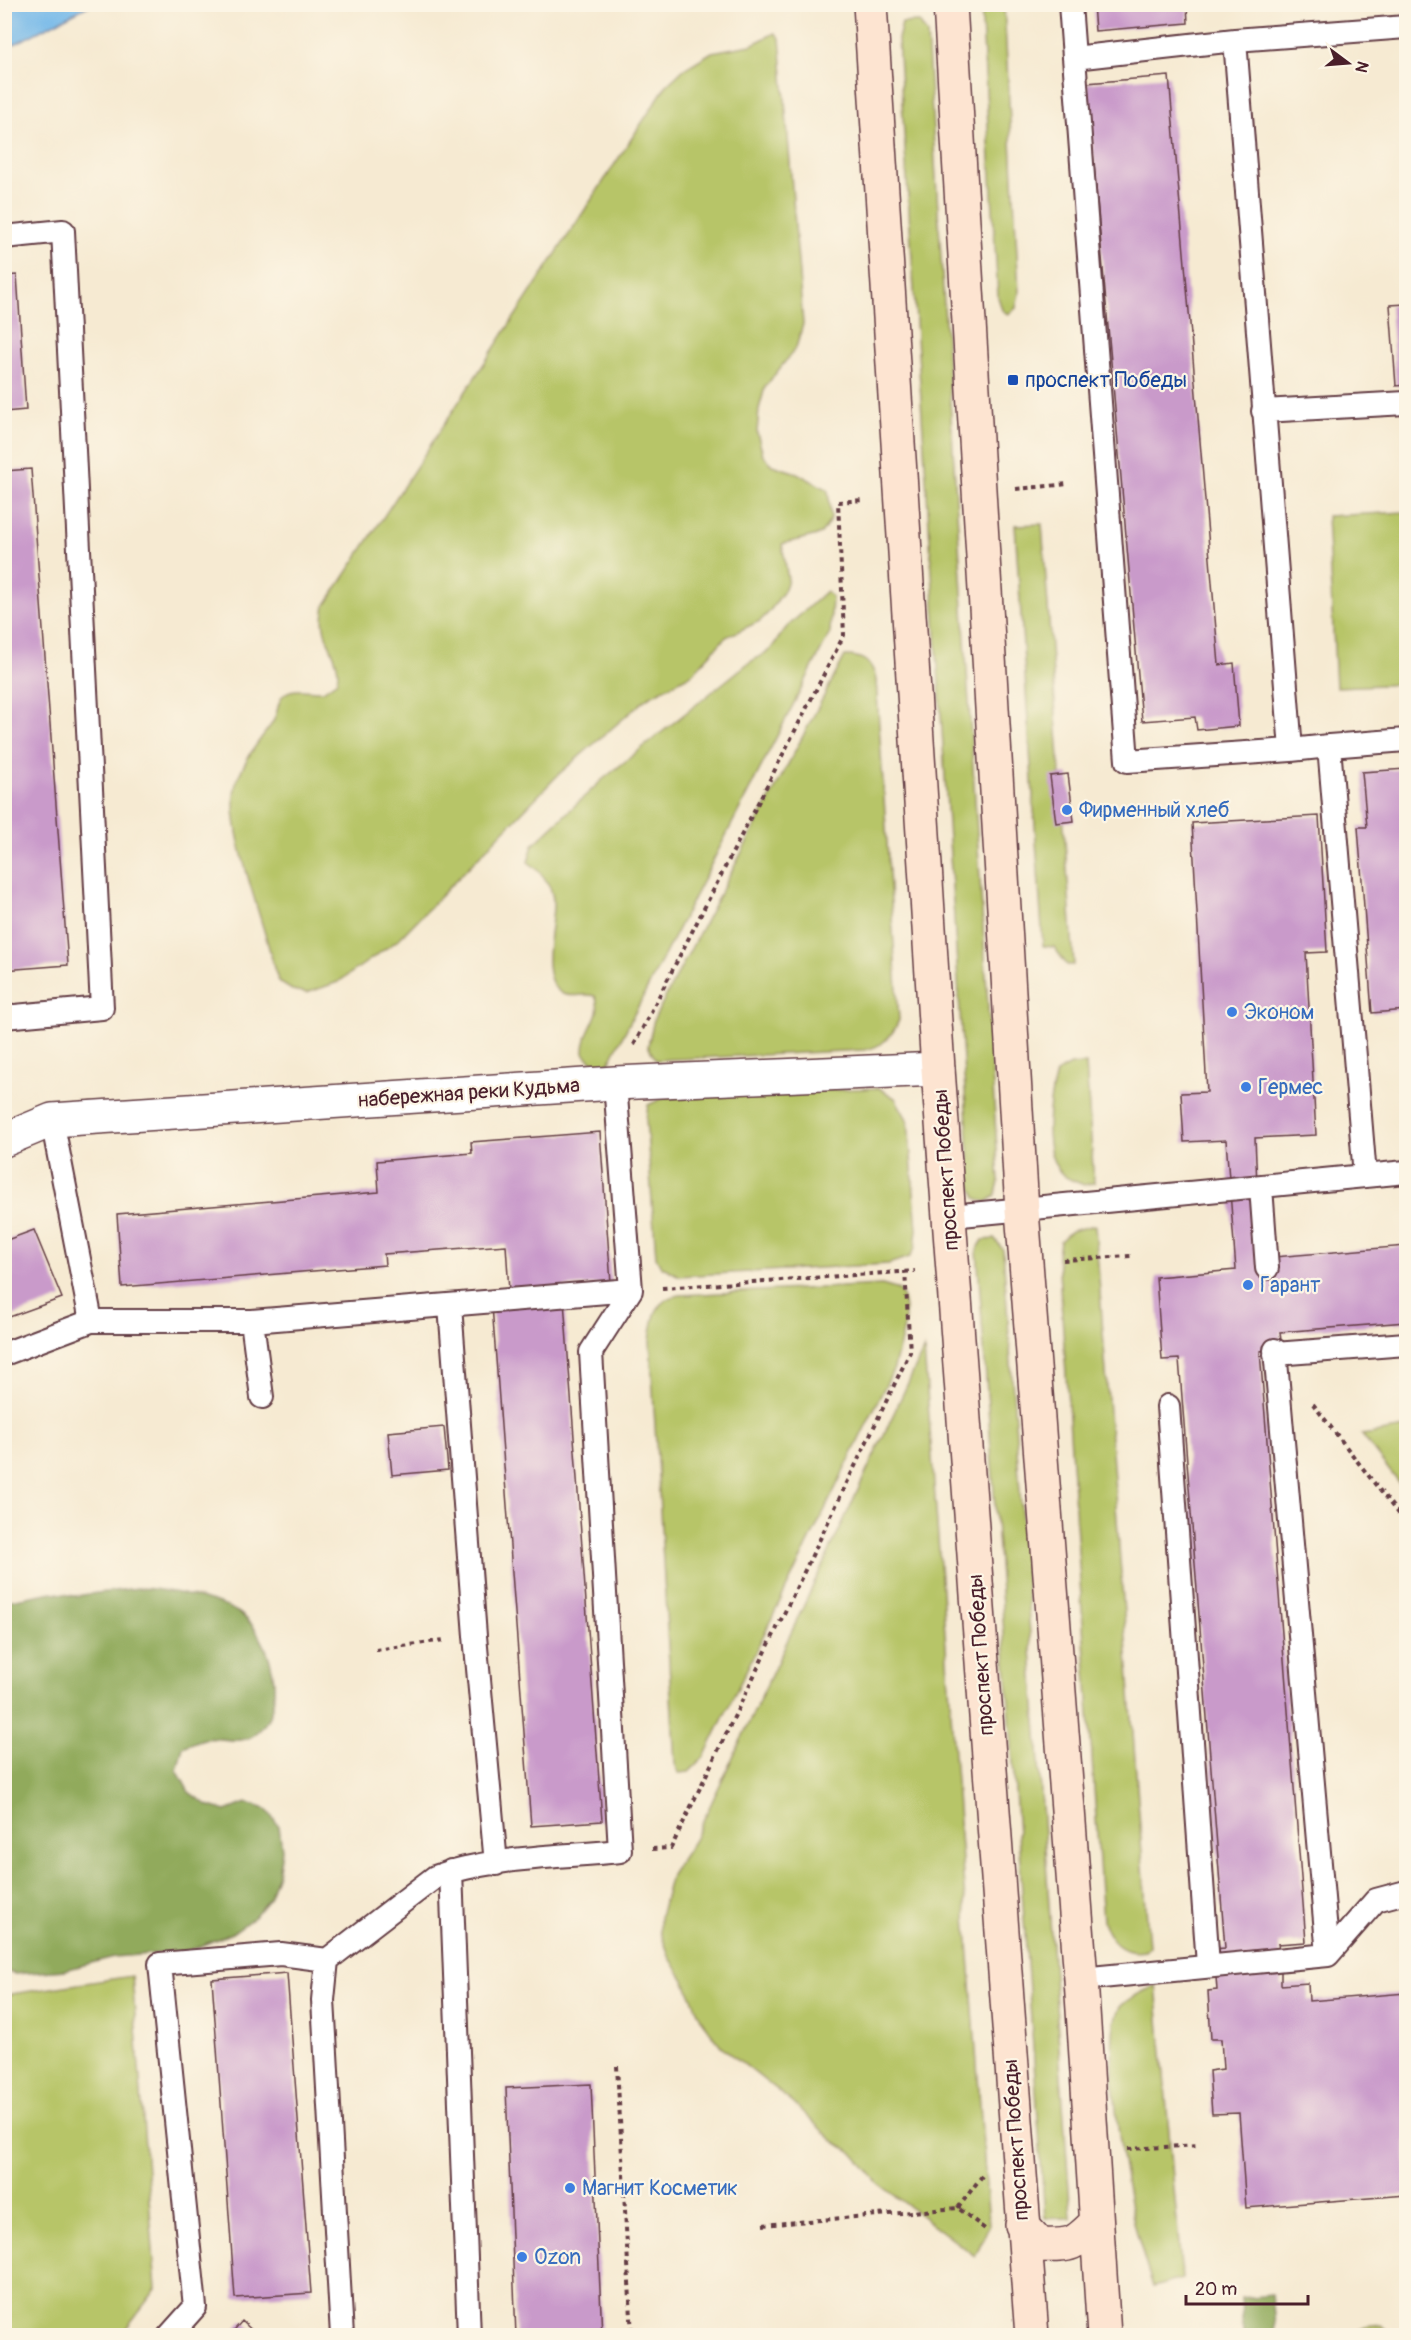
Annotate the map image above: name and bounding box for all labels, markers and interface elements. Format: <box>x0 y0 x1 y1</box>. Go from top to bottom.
north arrow <box>1318 33 1378 93</box>
text: N <box>1350 59 1373 75</box>
place label: проспект Победы <box>1025 367 1187 394</box>
marker: проспект Победы <box>1006 373 1020 387</box>
place label: Фирменный хлеб <box>1079 797 1230 824</box>
marker: Фирменный хлеб <box>1060 803 1074 817</box>
place label: Эконом <box>1244 999 1314 1026</box>
marker: Эконом <box>1225 1005 1239 1019</box>
street label: набережная реки Кудьма <box>357 1072 581 1114</box>
place label: Гермес <box>1258 1074 1323 1101</box>
marker: Гермес <box>1239 1080 1253 1094</box>
street label: проспект Победы <box>927 1088 965 1252</box>
place label: Гарант <box>1260 1272 1321 1299</box>
marker: Гарант <box>1241 1278 1255 1292</box>
street label: проспект Победы <box>962 1573 1000 1737</box>
street label: проспект Победы <box>997 2058 1035 2222</box>
place label: Магнит Косметик <box>582 2175 738 2202</box>
marker: Магнит Косметик <box>563 2181 577 2195</box>
place label: Ozon <box>534 2244 581 2271</box>
marker: Ozon <box>515 2250 529 2264</box>
scale bar <box>1186 2268 1308 2306</box>
text: 20 m <box>1195 2278 1237 2301</box>

